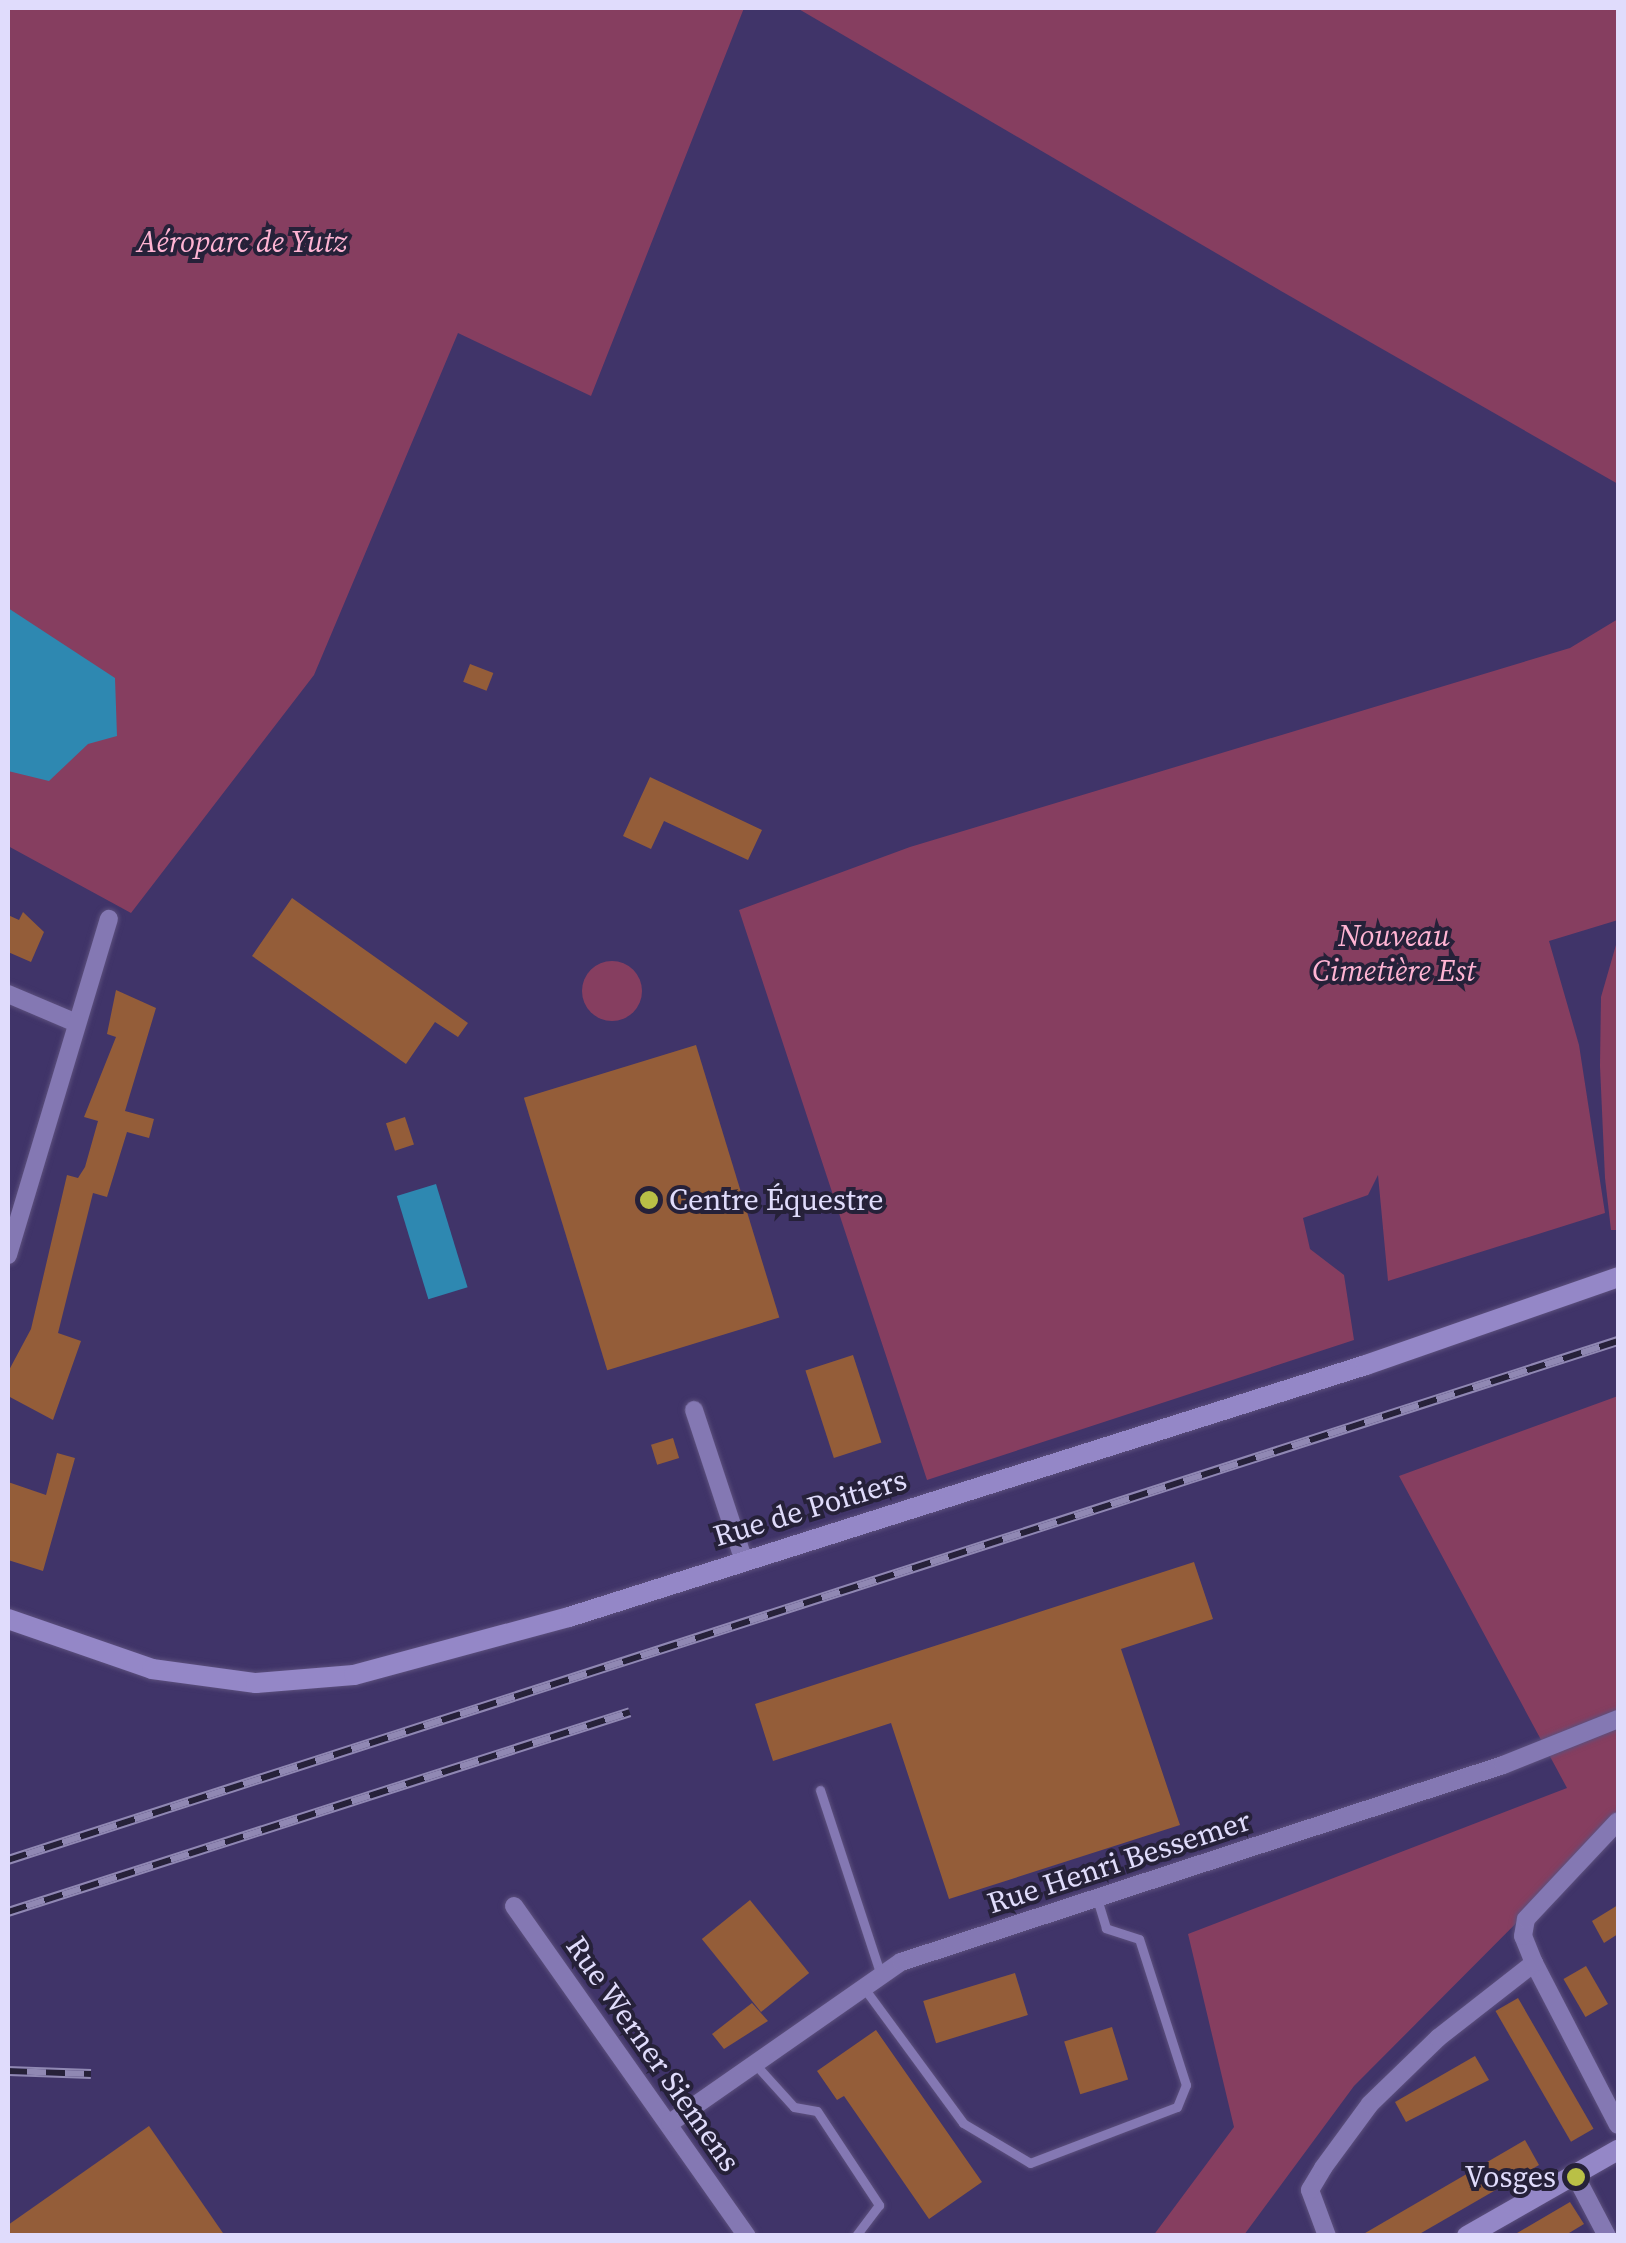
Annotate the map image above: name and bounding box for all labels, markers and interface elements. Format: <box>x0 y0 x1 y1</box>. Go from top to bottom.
park label: Aéroparc de Yutz <box>137 224 347 260</box>
park label: Nouveau Cimetière Est <box>1312 918 1476 988</box>
place label: Centre Équestre <box>669 1182 883 1218</box>
marker: Centre Équestre <box>638 1189 660 1211</box>
street label: Rue de Poitiers <box>709 1462 911 1554</box>
street label: Rue Henri Bessemer <box>983 1802 1255 1922</box>
street label: Rue Werner Siemens <box>558 1929 748 2179</box>
place label: Vosges <box>1465 2159 1556 2195</box>
marker: Vosges <box>1565 2166 1587 2188</box>

